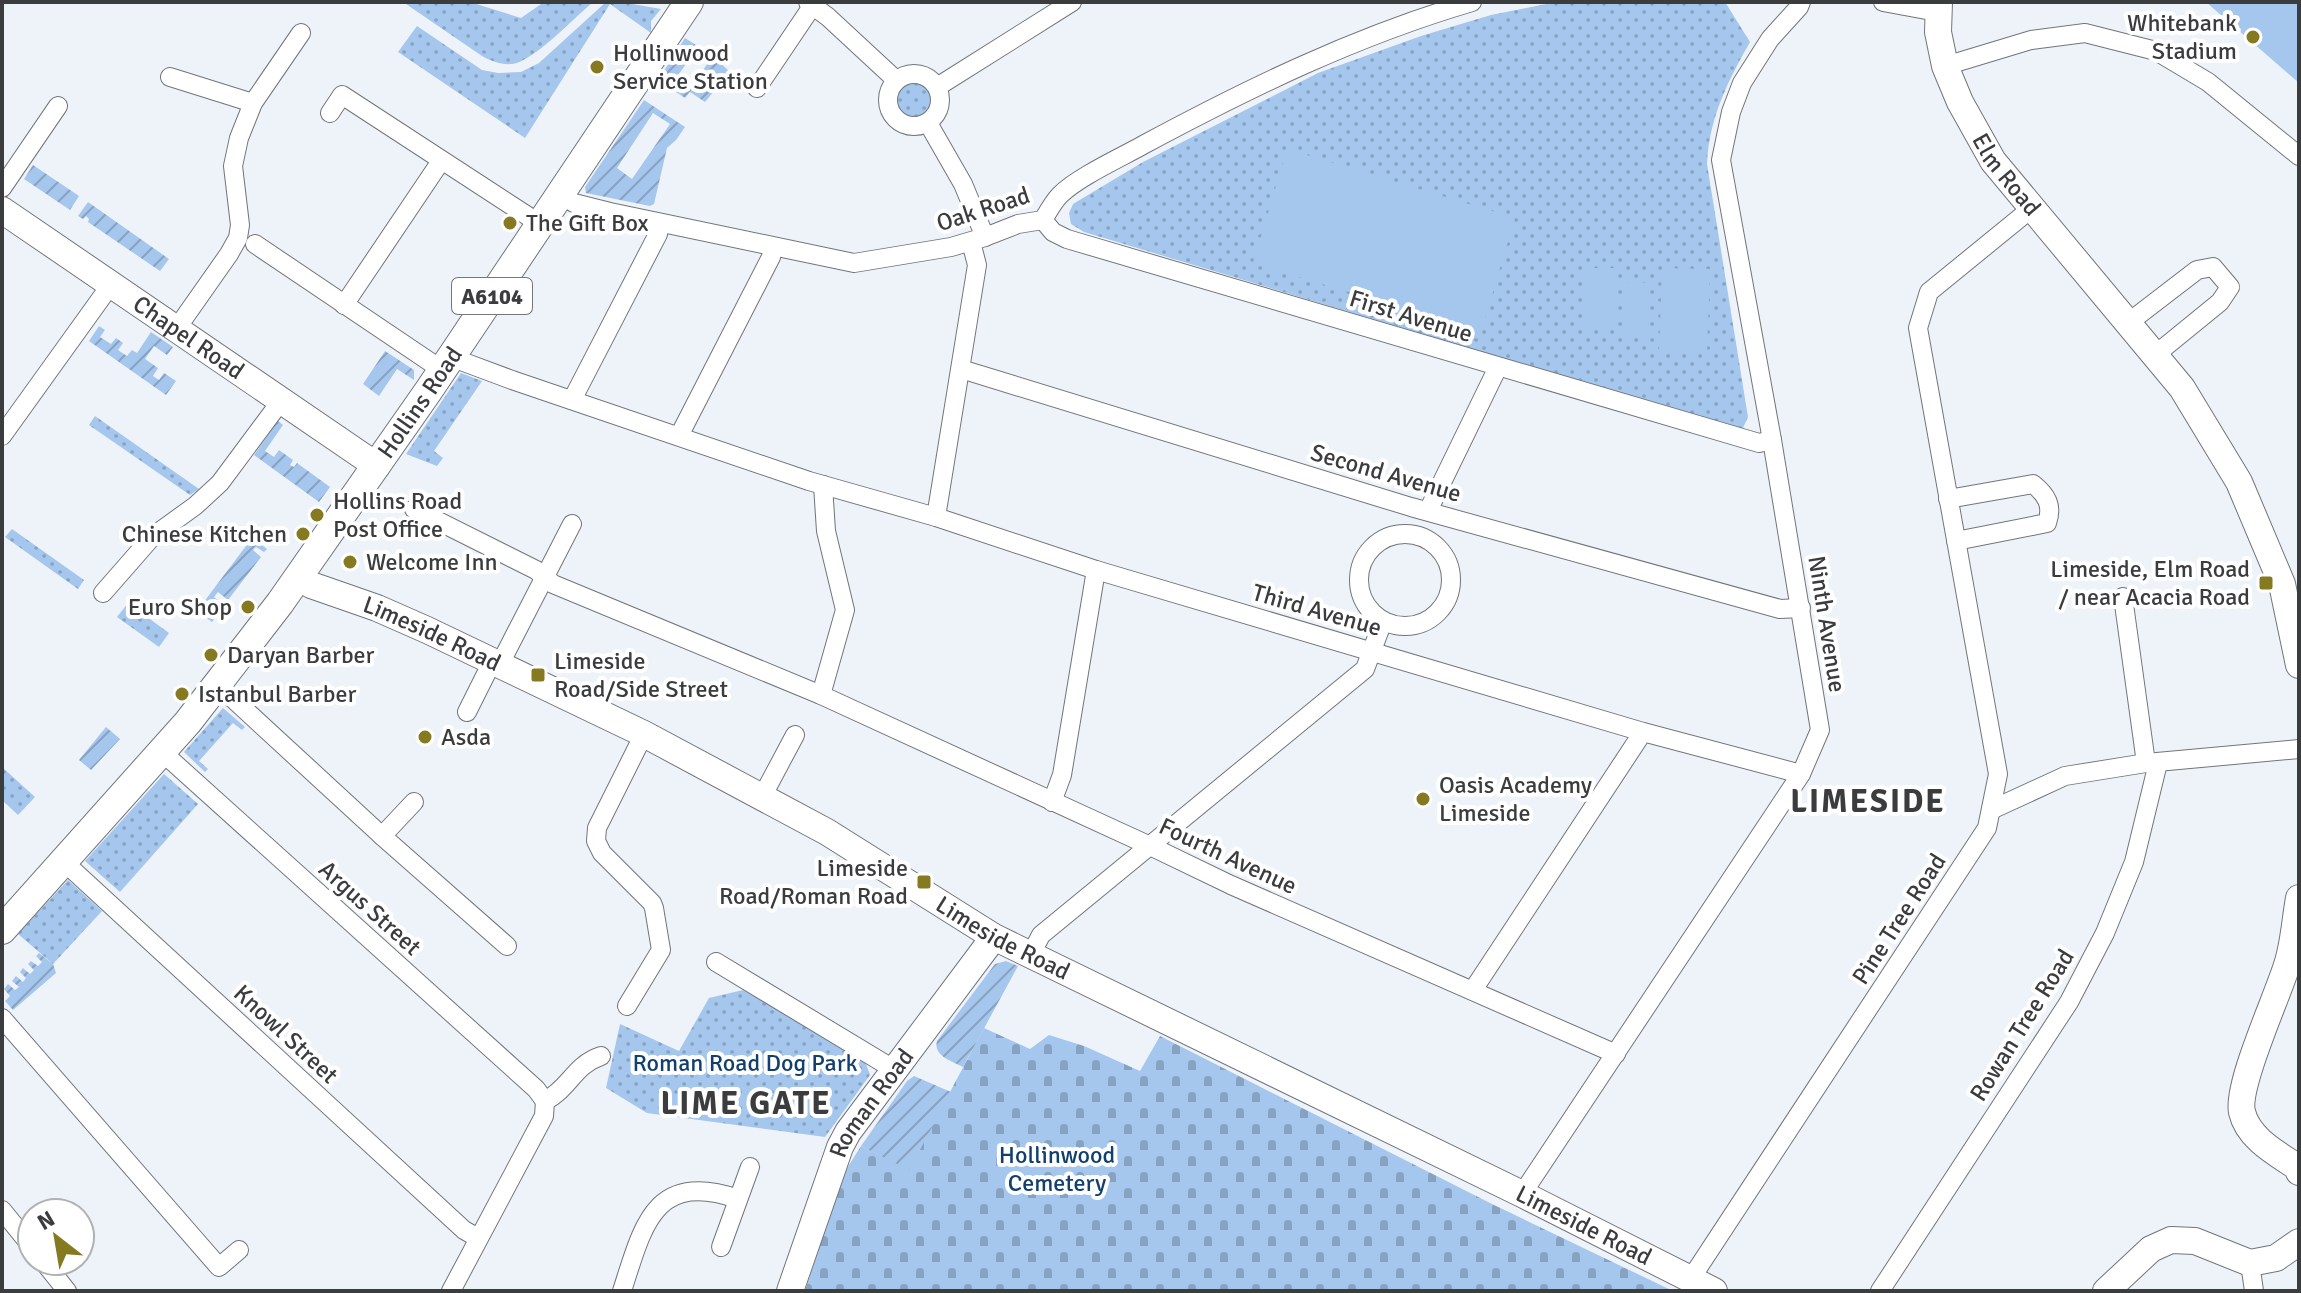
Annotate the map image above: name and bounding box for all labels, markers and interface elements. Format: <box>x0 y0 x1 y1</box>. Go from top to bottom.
place label: Whitebank Stadium <box>2127 8 2237 66</box>
marker: Whitebank Stadium <box>2244 28 2262 46</box>
place label: Hollinwood Service Station <box>613 38 768 96</box>
marker: Hollinwood Service Station <box>588 58 606 76</box>
street label: Elm Road <box>1965 128 2047 222</box>
street label: Oak Road <box>933 180 1033 238</box>
place label: The Gift Box <box>526 208 649 238</box>
marker: The Gift Box <box>501 214 519 232</box>
road number: A6104 <box>452 278 532 314</box>
street label: First Avenue <box>1346 283 1476 349</box>
street label: Chapel Road <box>127 289 250 386</box>
street label: Hollins Road <box>371 341 469 464</box>
street label: Second Avenue <box>1307 437 1465 509</box>
place label: Hollins Road Post Office <box>333 486 462 544</box>
marker: Hollins Road Post Office <box>308 506 326 524</box>
place label: Chinese Kitchen <box>122 519 287 549</box>
marker: Chinese Kitchen <box>294 525 312 543</box>
place label: Welcome Inn <box>366 547 498 577</box>
marker: Welcome Inn <box>341 553 359 571</box>
street label: Ninth Avenue <box>1801 554 1853 694</box>
place label: Limeside, Elm Road / near Acacia Road <box>2050 554 2250 612</box>
marker: Limeside, Elm Road / near Acacia Road <box>2257 574 2275 592</box>
street label: Third Avenue <box>1249 577 1385 643</box>
street label: Limeside Road <box>359 589 506 678</box>
place label: Euro Shop <box>128 592 232 622</box>
marker: Euro Shop <box>239 598 257 616</box>
place label: Daryan Barber <box>227 640 375 670</box>
marker: Daryan Barber <box>202 646 220 664</box>
place label: Limeside Road/Side Street <box>554 646 728 704</box>
marker: Limeside Road/Side Street <box>529 666 547 684</box>
place label: Istanbul Barber <box>198 679 357 709</box>
marker: Istanbul Barber <box>173 685 191 703</box>
place label: Asda <box>441 722 491 752</box>
marker: Asda <box>416 728 434 746</box>
place label: Oasis Academy Limeside <box>1439 770 1592 828</box>
district label: LIMESIDE <box>1790 782 1946 821</box>
marker: Oasis Academy Limeside <box>1414 790 1432 808</box>
street label: Fourth Avenue <box>1154 811 1302 901</box>
street label: Pine Tree Road <box>1846 848 1952 990</box>
place label: Limeside Road/Roman Road <box>719 853 908 911</box>
street label: Argus Street <box>313 854 427 962</box>
marker: Limeside Road/Roman Road <box>915 873 933 891</box>
street label: Limeside Road <box>930 889 1075 987</box>
street label: Rowan Tree Road <box>1963 943 2081 1107</box>
street label: Knowl Street <box>228 978 344 1090</box>
street label: Roman Road <box>822 1043 920 1162</box>
park label: Roman Road Dog Park <box>633 1048 858 1078</box>
district label: LIME GATE <box>661 1084 831 1123</box>
park label: Hollinwood Cemetery <box>999 1140 1115 1198</box>
street label: Limeside Road <box>1511 1178 1657 1272</box>
north arrow <box>16 1197 96 1277</box>
text: N <box>32 1205 59 1236</box>

